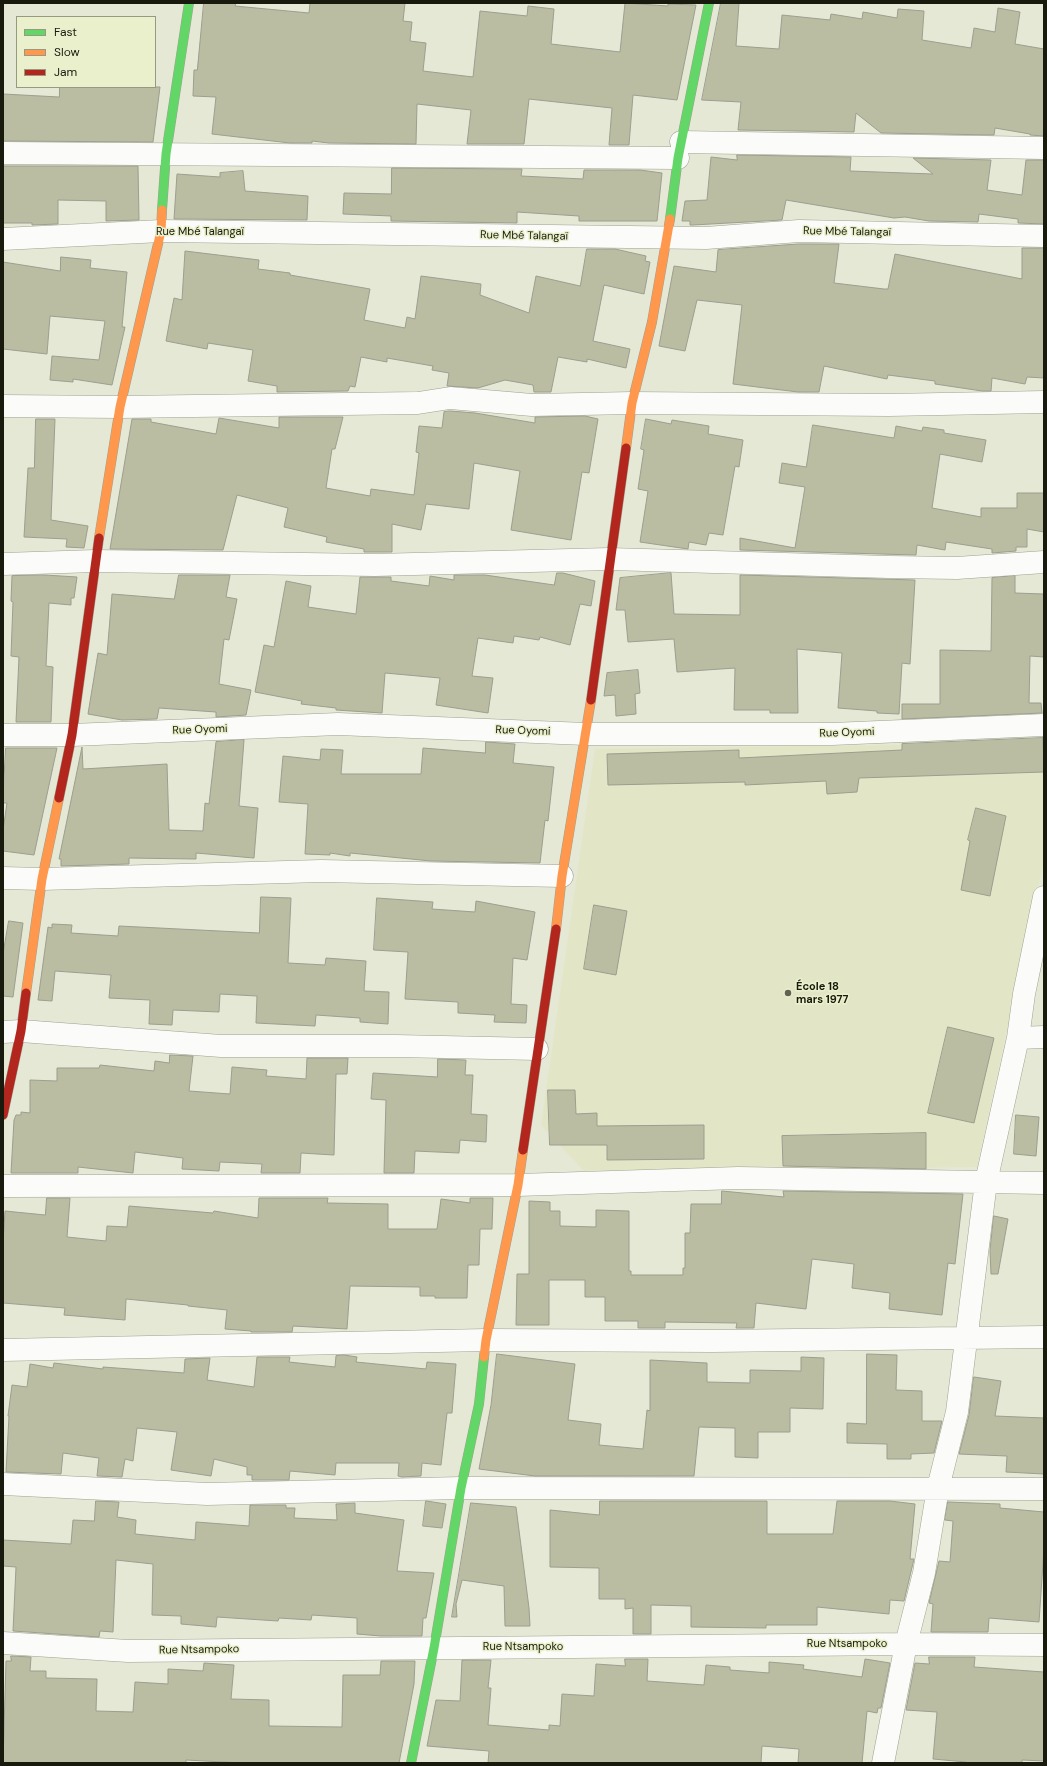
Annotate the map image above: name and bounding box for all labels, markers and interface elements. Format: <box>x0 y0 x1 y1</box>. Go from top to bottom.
legend <box>16 16 156 88</box>
text: Fast <box>54 24 77 40</box>
text: Slow <box>54 44 80 60</box>
text: Jam <box>54 64 77 80</box>
street label: Rue Mbé Talangaï <box>156 225 244 239</box>
street label: Rue Mbé Talangaï <box>803 225 891 239</box>
street label: Rue Mbé Talangaï <box>480 229 568 243</box>
street label: Rue Oyomi <box>172 722 228 738</box>
street label: Rue Oyomi <box>495 723 551 739</box>
street label: Rue Oyomi <box>819 725 875 741</box>
place label: École 18 mars 1977 <box>796 980 848 1006</box>
marker: École 18 mars 1977 <box>783 988 793 998</box>
street label: Rue Ntsampoko <box>807 1637 887 1651</box>
street label: Rue Ntsampoko <box>483 1640 563 1654</box>
street label: Rue Ntsampoko <box>159 1643 239 1657</box>

